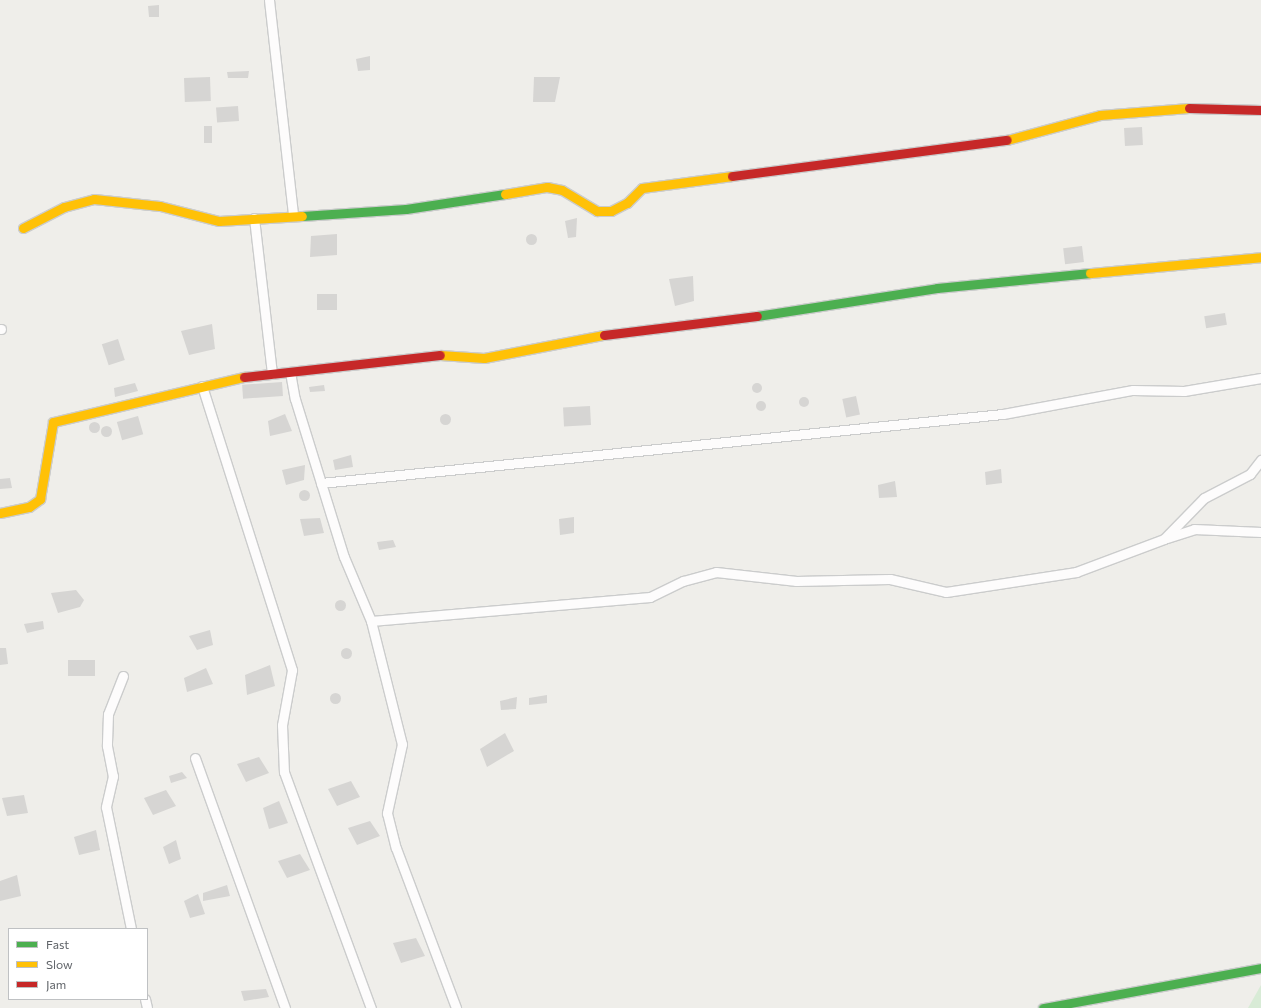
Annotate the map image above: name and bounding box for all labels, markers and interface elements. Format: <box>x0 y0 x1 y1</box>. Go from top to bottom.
legend <box>8 928 148 1000</box>
text: Fast <box>46 937 69 951</box>
text: Slow <box>46 957 73 971</box>
text: Jam <box>46 977 66 991</box>

